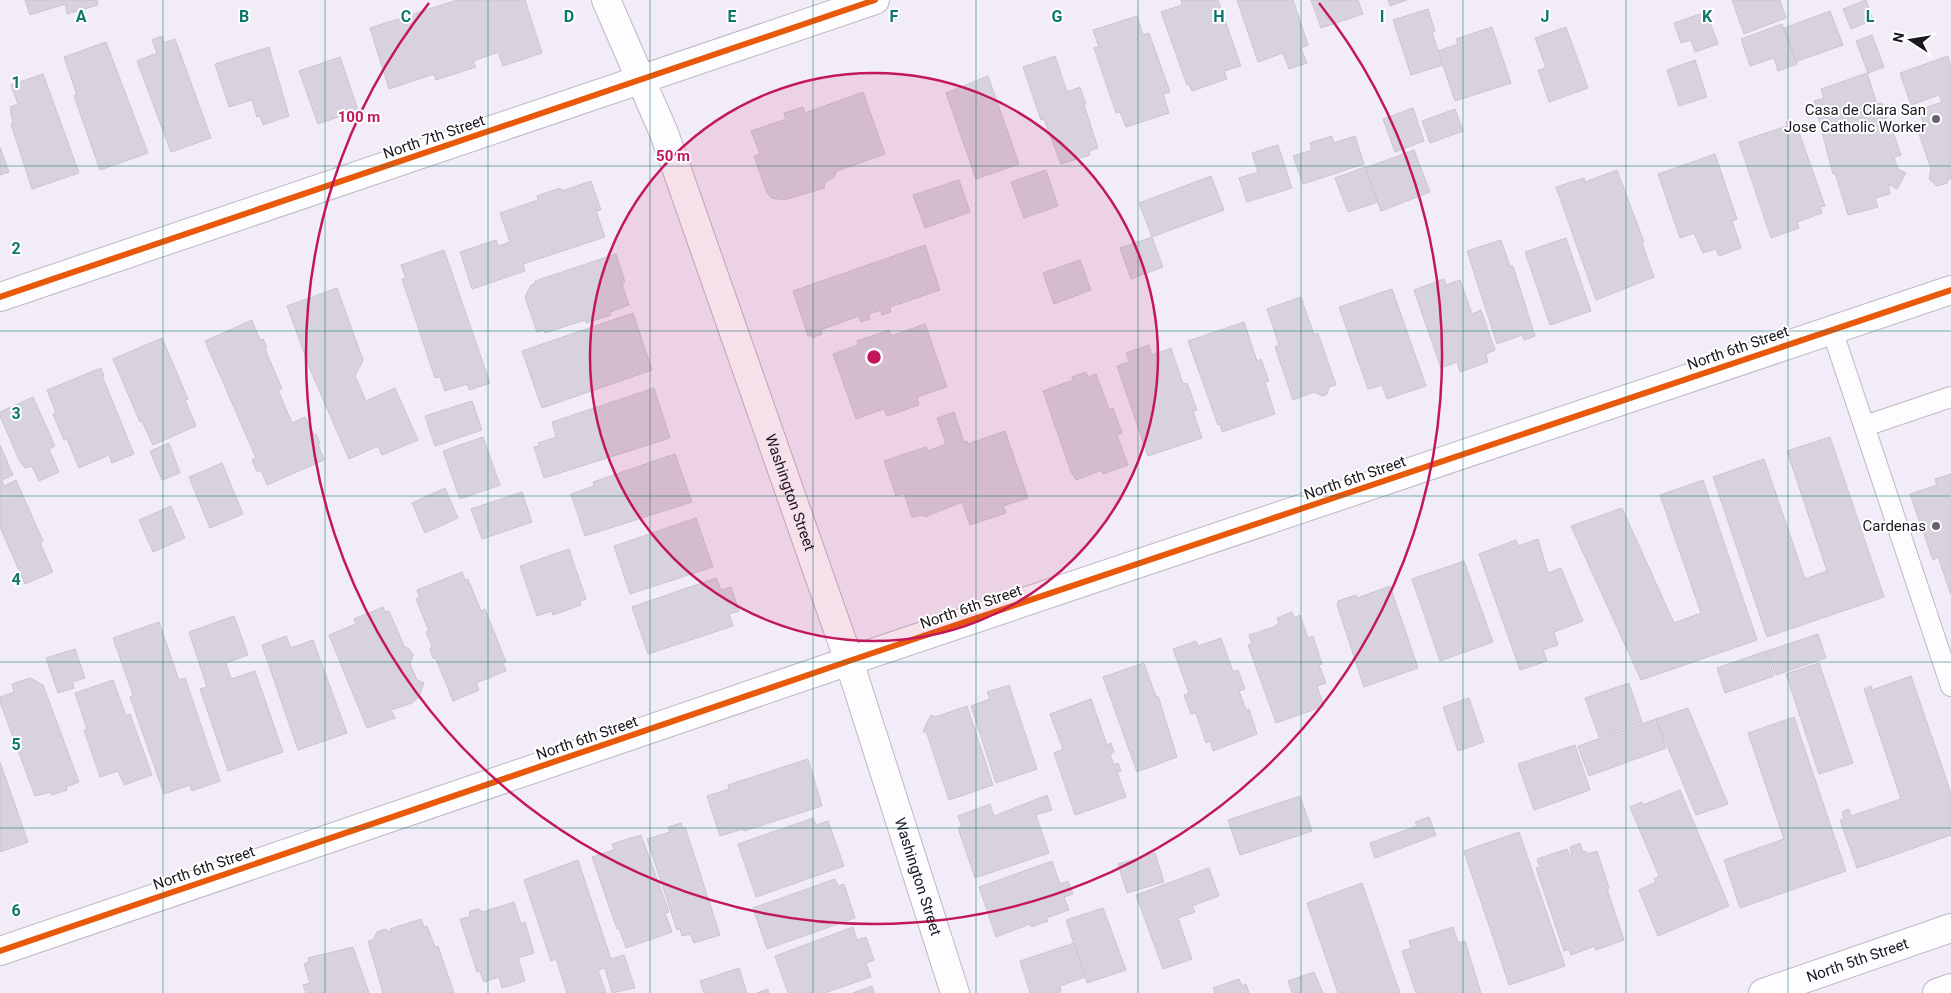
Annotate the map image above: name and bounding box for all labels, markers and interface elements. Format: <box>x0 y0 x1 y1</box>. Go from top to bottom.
text: A <box>76 7 87 26</box>
text: B <box>239 7 249 26</box>
text: C <box>401 7 411 26</box>
text: D <box>564 7 574 26</box>
text: E <box>728 7 737 26</box>
text: F <box>890 7 899 26</box>
text: G <box>1052 7 1063 26</box>
text: H <box>1213 7 1225 26</box>
text: I <box>1380 7 1384 26</box>
text: J <box>1541 7 1549 26</box>
text: K <box>1702 7 1713 26</box>
text: L <box>1866 7 1875 26</box>
north arrow <box>1886 15 1936 65</box>
text: N <box>1889 31 1907 44</box>
text: 1 <box>11 73 21 92</box>
place label: Casa de Clara San Jose Catholic Worker <box>1784 101 1926 136</box>
text: 100 m <box>338 108 380 126</box>
street label: North 7th Street <box>381 111 487 163</box>
marker: Casa de Clara San Jose Catholic Worker <box>1930 113 1942 125</box>
text: 50 m <box>656 147 690 165</box>
text: 2 <box>11 239 21 258</box>
street label: North 6th Street <box>1685 322 1791 374</box>
centre of rings <box>865 348 883 366</box>
text: 3 <box>11 404 21 423</box>
street label: Washington Street <box>761 432 819 553</box>
street label: North 6th Street <box>1302 452 1408 504</box>
place label: Cardenas <box>1863 517 1926 535</box>
marker: Cardenas <box>1930 520 1942 532</box>
text: 4 <box>11 570 21 589</box>
street label: North 6th Street <box>918 581 1024 633</box>
street label: North 6th Street <box>534 712 640 764</box>
text: 5 <box>11 735 21 754</box>
street label: Washington Street <box>891 816 945 938</box>
street label: North 6th Street <box>151 842 257 894</box>
text: 6 <box>11 901 21 920</box>
street label: North 5th Street <box>1804 934 1911 986</box>

